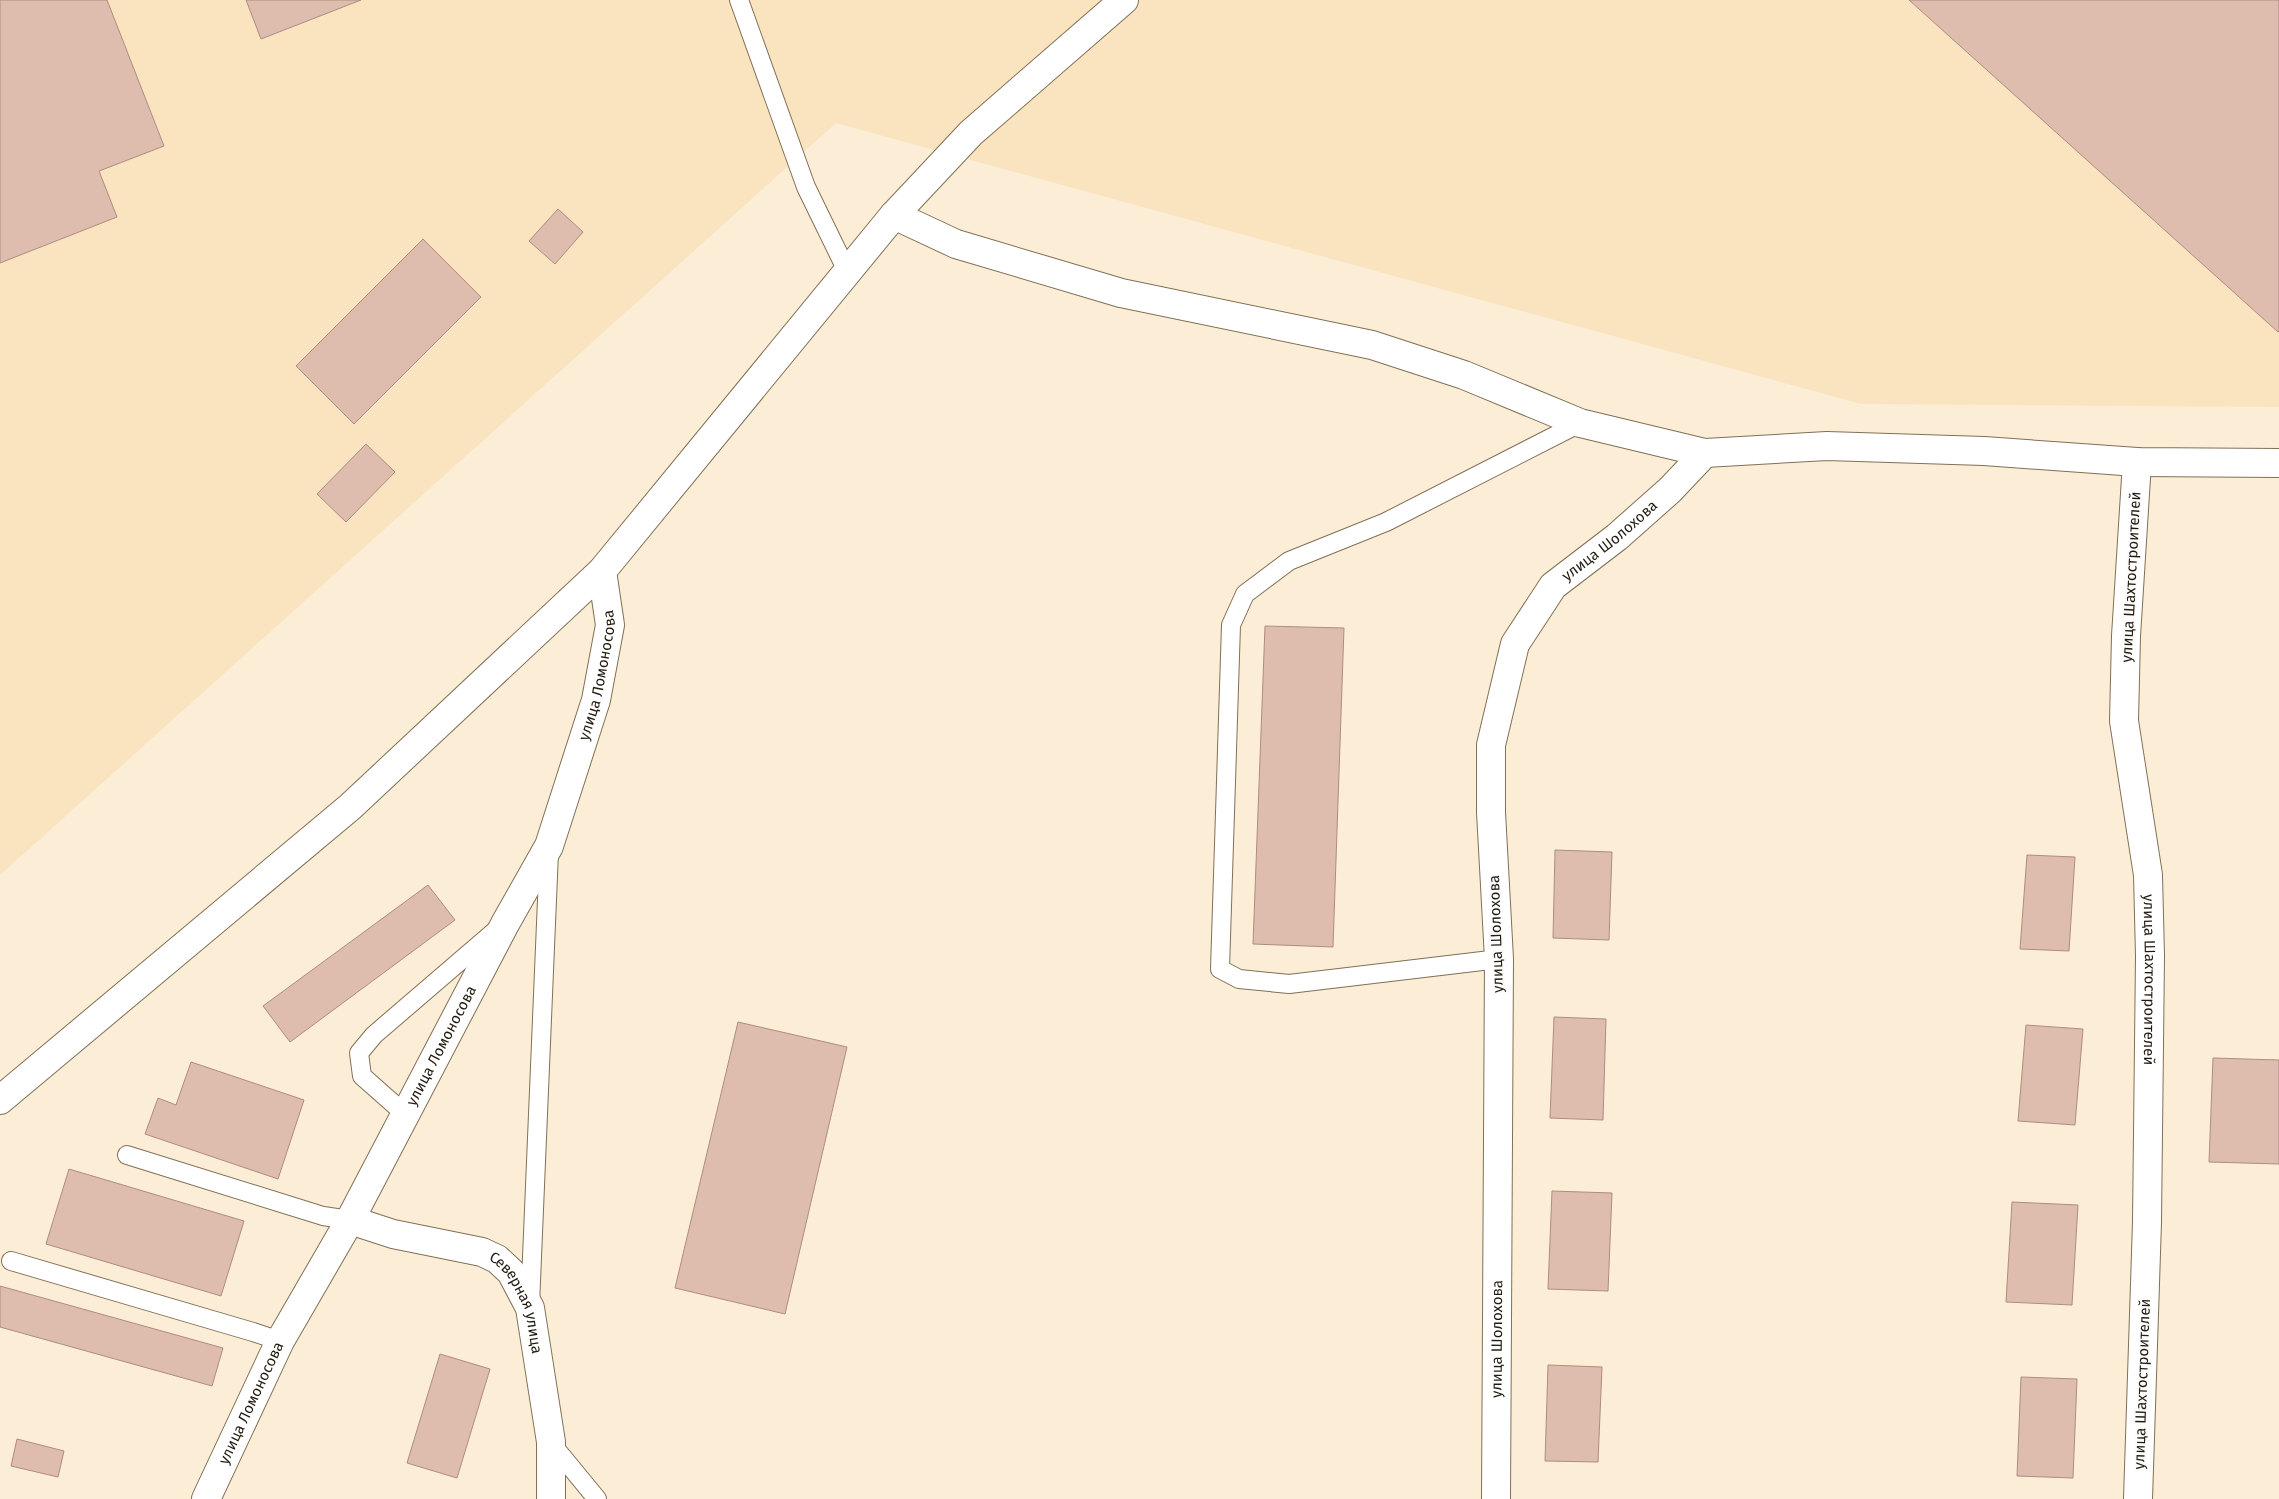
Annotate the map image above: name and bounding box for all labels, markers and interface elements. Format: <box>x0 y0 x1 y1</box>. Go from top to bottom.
street label: улица Шахтостроителей <box>2118 491 2144 663</box>
street label: улица Шолохова <box>1558 496 1661 585</box>
street label: улица Ломоносова <box>575 609 619 743</box>
street label: улица Шолохова <box>1485 875 1507 993</box>
street label: улица Шахтостроителей <box>2139 894 2159 1065</box>
street label: улица Ломоносова <box>402 983 480 1109</box>
street label: Северная улица <box>487 1248 546 1355</box>
street label: улица Шолохова <box>1488 1280 1506 1398</box>
street label: улица Шахтостроителей <box>2130 1298 2154 1470</box>
street label: улица Ломоносова <box>215 1339 287 1467</box>

